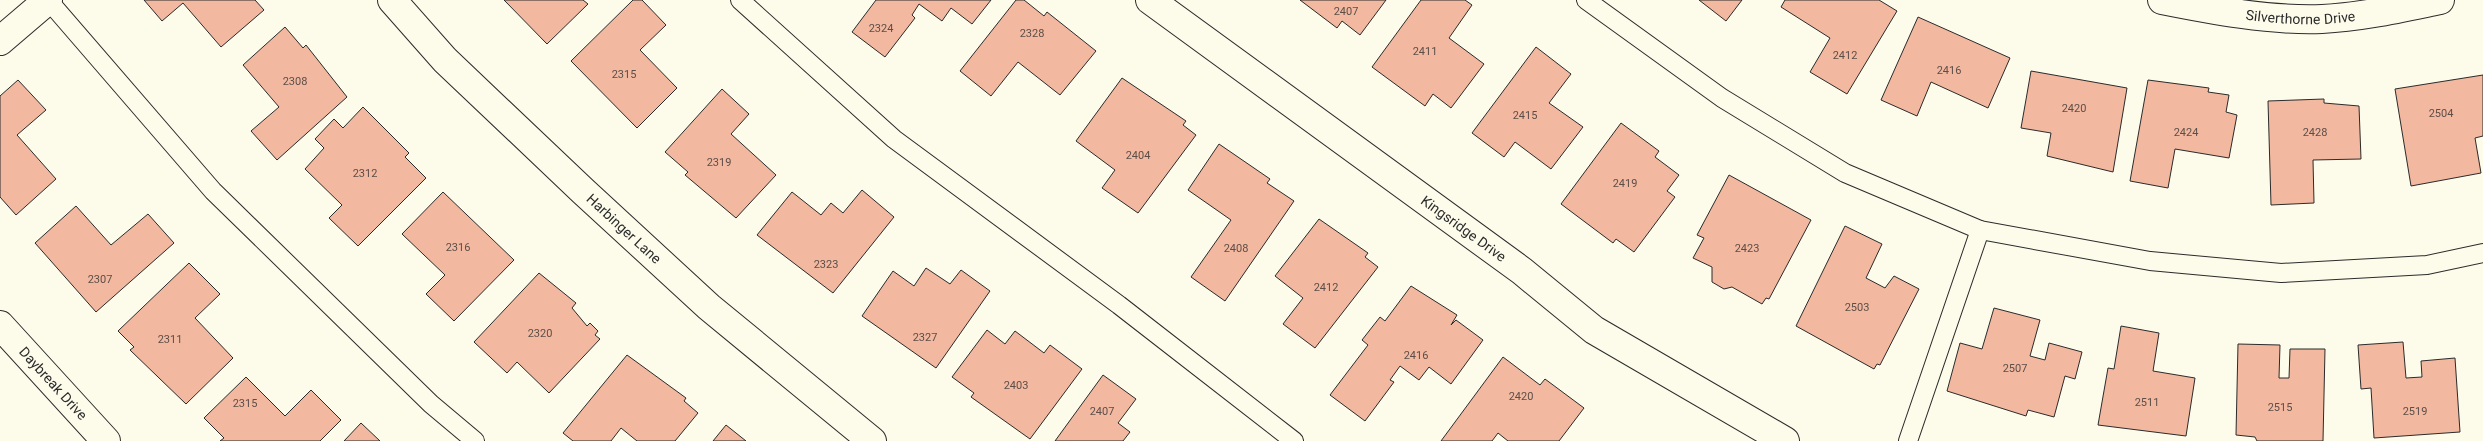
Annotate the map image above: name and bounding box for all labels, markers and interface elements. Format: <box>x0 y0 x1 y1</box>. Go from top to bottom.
house number: 2407 <box>1334 5 1358 18</box>
street label: Silverthorne Drive <box>2245 7 2356 27</box>
house number: 2324 <box>869 22 893 35</box>
house number: 2328 <box>1020 27 1044 40</box>
house number: 2411 <box>1413 45 1437 58</box>
house number: 2412 <box>1833 49 1857 62</box>
house number: 2416 <box>1937 64 1961 77</box>
house number: 2315 <box>612 68 636 81</box>
house number: 2308 <box>283 75 307 88</box>
house number: 2420 <box>2062 102 2086 115</box>
house number: 2504 <box>2429 107 2453 120</box>
house number: 2415 <box>1513 109 1537 122</box>
house number: 2424 <box>2174 126 2198 139</box>
house number: 2428 <box>2303 126 2327 139</box>
house number: 2404 <box>1126 149 1150 162</box>
house number: 2319 <box>707 156 731 169</box>
house number: 2312 <box>353 167 377 180</box>
house number: 2419 <box>1613 177 1637 190</box>
street label: Harbinger Lane <box>583 191 664 267</box>
street label: Kingsridge Drive <box>1418 192 1509 265</box>
house number: 2316 <box>446 241 470 254</box>
house number: 2408 <box>1224 242 1248 255</box>
house number: 2423 <box>1735 242 1759 255</box>
house number: 2323 <box>814 258 838 271</box>
house number: 2307 <box>88 273 112 286</box>
house number: 2412 <box>1314 281 1338 294</box>
house number: 2503 <box>1845 301 1869 314</box>
house number: 2320 <box>528 327 552 340</box>
house number: 2327 <box>913 331 937 344</box>
house number: 2311 <box>158 333 182 346</box>
street label: Daybreak Drive <box>16 344 91 423</box>
house number: 2416 <box>1404 349 1428 362</box>
house number: 2507 <box>2003 362 2027 375</box>
house number: 2403 <box>1004 379 1028 392</box>
house number: 2420 <box>1509 390 1533 403</box>
house number: 2511 <box>2135 396 2159 409</box>
house number: 2315 <box>233 397 257 410</box>
house number: 2515 <box>2268 401 2292 414</box>
house number: 2407 <box>1090 405 1114 418</box>
house number: 2519 <box>2403 405 2427 418</box>

